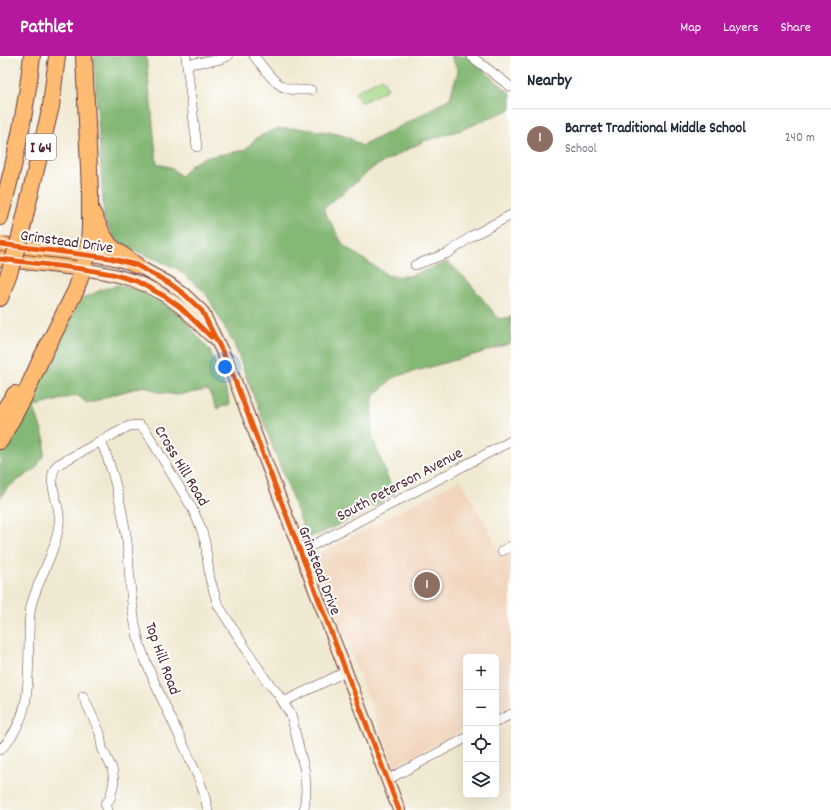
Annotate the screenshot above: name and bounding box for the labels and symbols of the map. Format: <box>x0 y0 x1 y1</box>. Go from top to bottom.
road number: I 64 <box>26 134 56 160</box>
street label: Grinstead Drive <box>19 225 115 260</box>
your location <box>215 357 235 377</box>
street label: Cross Hill Road <box>148 422 214 511</box>
street label: South Peterson Avenue <box>333 442 467 528</box>
street label: Grinstead Drive <box>291 523 346 619</box>
pin: 1 <box>414 570 440 600</box>
street label: Top Hill Road <box>138 619 185 698</box>

